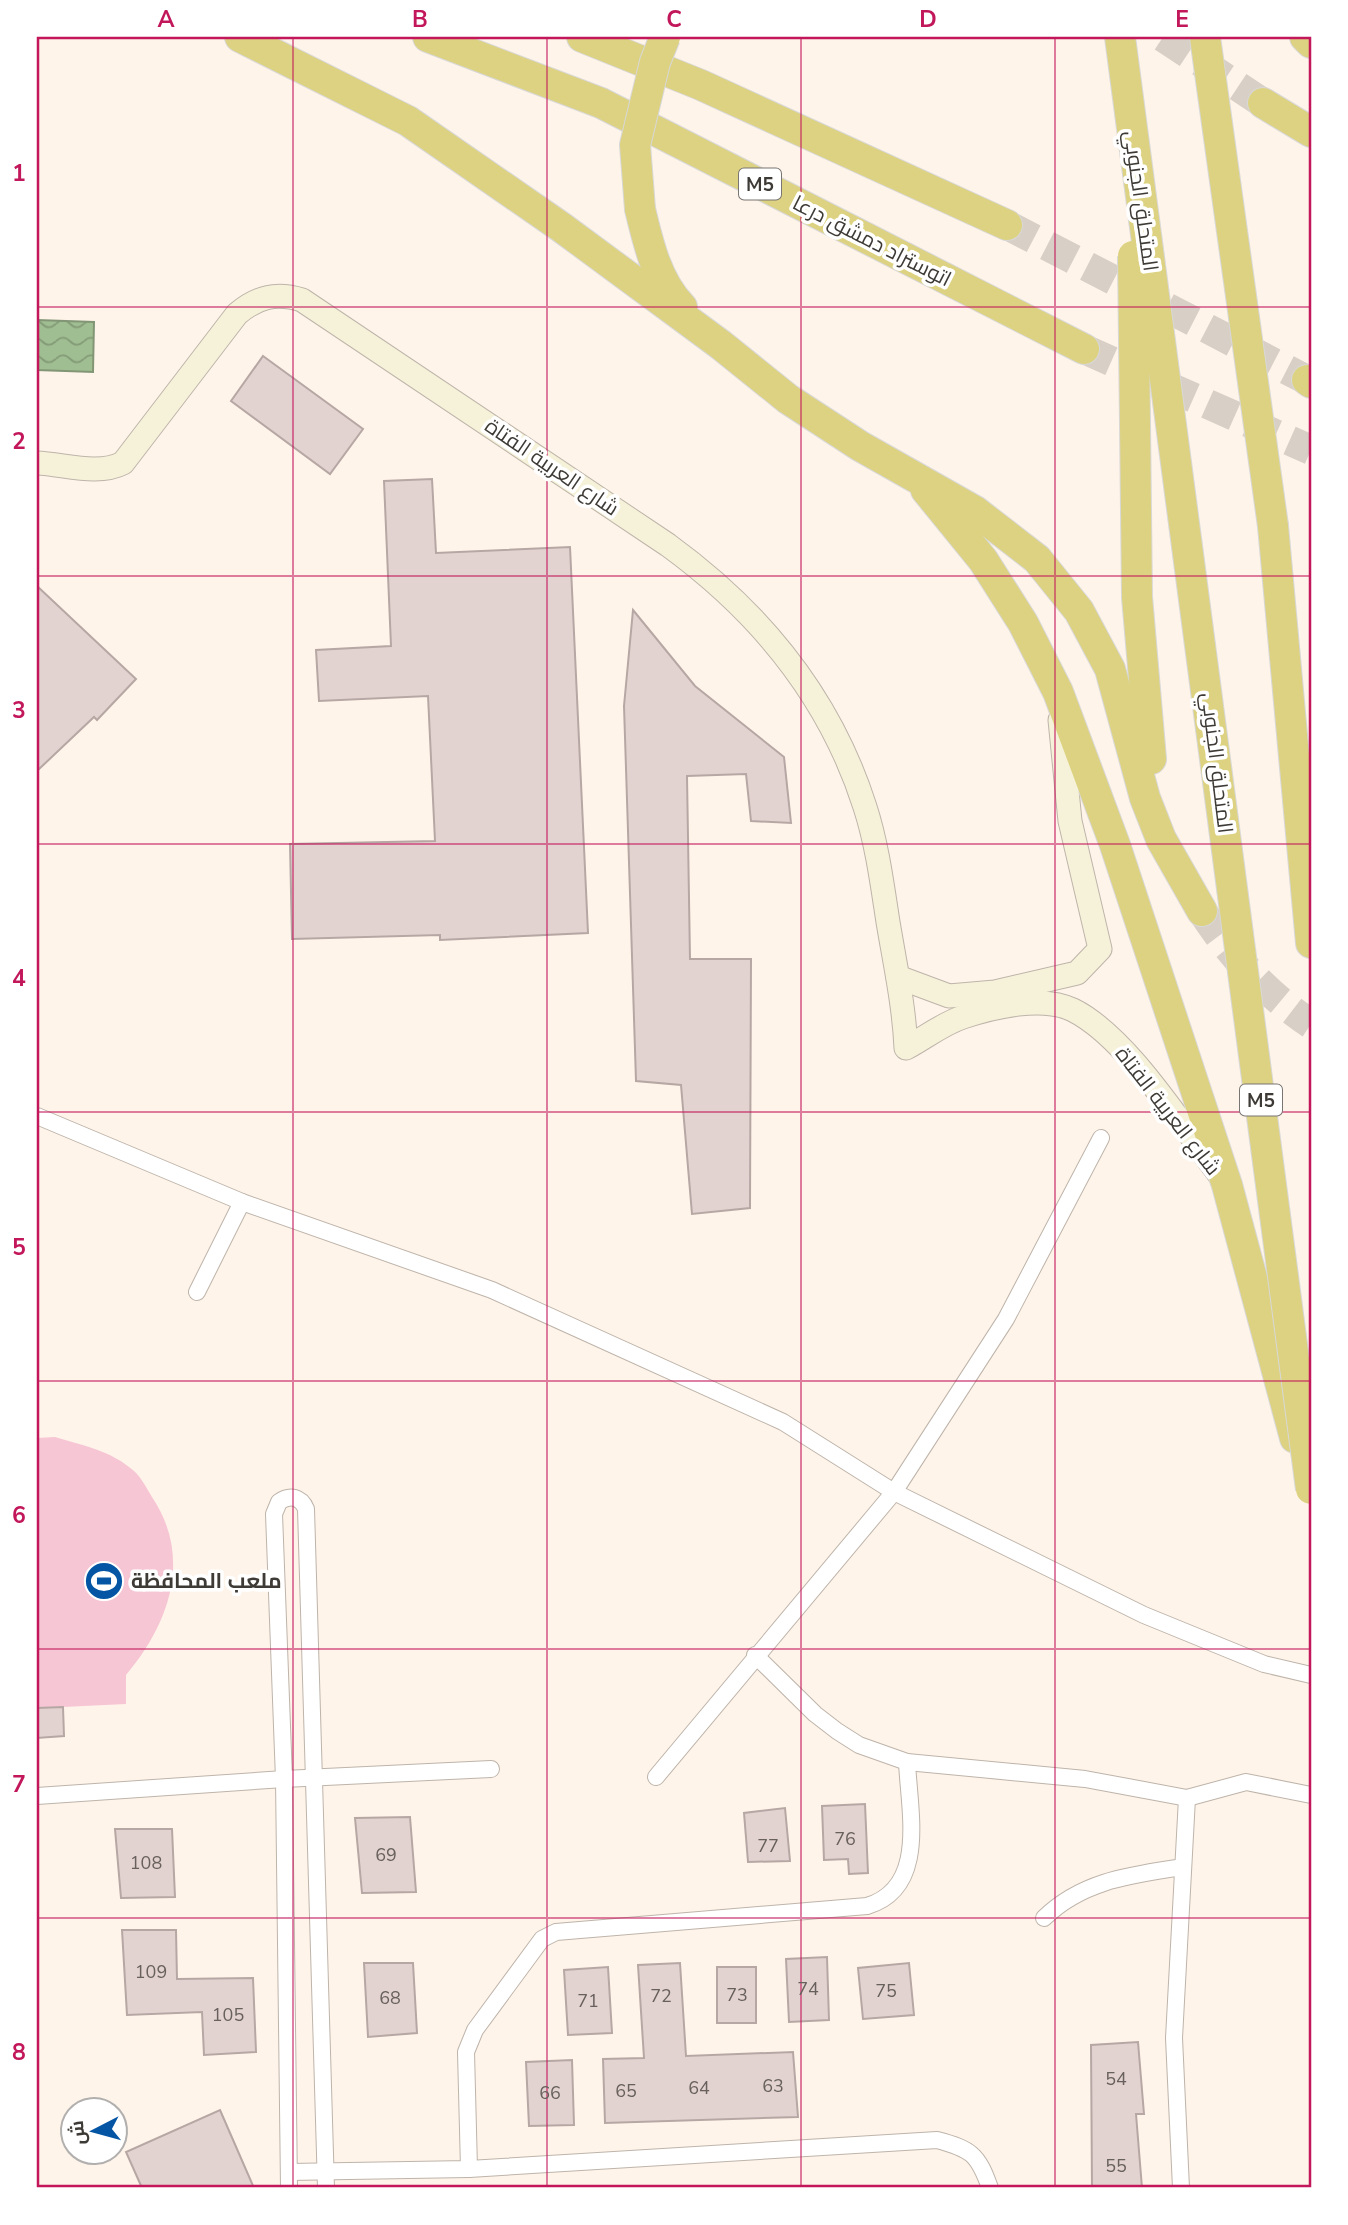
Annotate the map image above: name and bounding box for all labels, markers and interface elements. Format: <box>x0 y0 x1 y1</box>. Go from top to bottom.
text: A <box>157 4 175 35</box>
text: B <box>412 4 428 35</box>
text: C <box>666 4 682 35</box>
text: D <box>919 4 937 35</box>
text: E <box>1175 4 1189 35</box>
street label: المتحلق الجنوبي <box>1115 129 1165 273</box>
text: 1 <box>12 158 26 189</box>
road number: M5 <box>739 168 781 200</box>
street label: اتوستراد دمشق درعا <box>788 189 956 293</box>
street label: شارع العربية الفتاة <box>480 412 624 522</box>
text: 2 <box>12 426 26 457</box>
street label: المتحلق الجنوبي <box>1192 691 1240 835</box>
text: 3 <box>12 695 26 726</box>
text: 4 <box>12 963 26 994</box>
street label: شارع العربية الفتاة <box>1109 1041 1227 1181</box>
road number: M5 <box>1240 1084 1282 1116</box>
text: 5 <box>12 1232 26 1263</box>
text: 6 <box>12 1500 26 1531</box>
sports icon: ملعب المحافظة <box>83 1560 125 1602</box>
place label: ملعب المحافظة <box>131 1567 282 1595</box>
text: 7 <box>12 1769 26 1800</box>
house number: 76 <box>834 1827 856 1851</box>
house number: 77 <box>757 1834 779 1858</box>
house number: 69 <box>375 1843 397 1867</box>
house number: 108 <box>130 1851 162 1875</box>
house number: 109 <box>135 1960 167 1984</box>
house number: 74 <box>797 1977 819 2001</box>
house number: 75 <box>875 1979 897 2003</box>
house number: 73 <box>726 1983 748 2007</box>
house number: 72 <box>650 1984 672 2008</box>
house number: 68 <box>379 1986 401 2010</box>
house number: 71 <box>577 1989 599 2013</box>
house number: 105 <box>212 2003 244 2027</box>
text: 8 <box>12 2037 26 2068</box>
house number: 54 <box>1105 2067 1127 2091</box>
house number: 63 <box>762 2074 784 2098</box>
house number: 64 <box>688 2076 710 2100</box>
house number: 65 <box>615 2079 637 2103</box>
house number: 66 <box>539 2081 561 2105</box>
north arrow <box>60 2096 130 2166</box>
text: ش <box>64 2119 92 2146</box>
house number: 55 <box>1105 2154 1127 2178</box>

